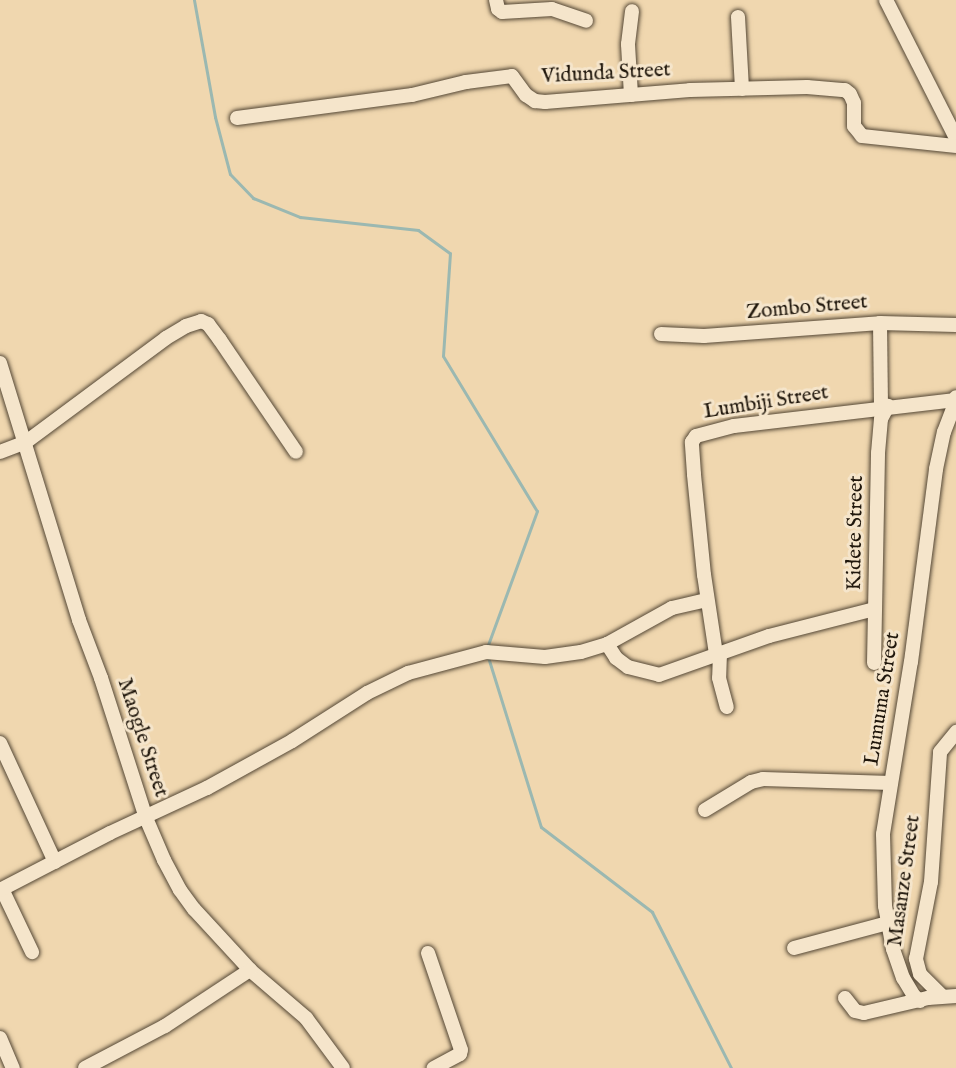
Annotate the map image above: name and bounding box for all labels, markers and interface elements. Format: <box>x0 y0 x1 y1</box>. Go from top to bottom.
street label: Vidunda Street <box>541 58 671 90</box>
street label: Zombo Street <box>745 290 869 326</box>
street label: Lumbiji Street <box>702 381 830 425</box>
street label: Kidete Street <box>842 475 870 591</box>
street label: Lumuma Street <box>860 630 906 768</box>
street label: Maogle Street <box>111 675 173 801</box>
street label: Masanze Street <box>883 814 927 948</box>

